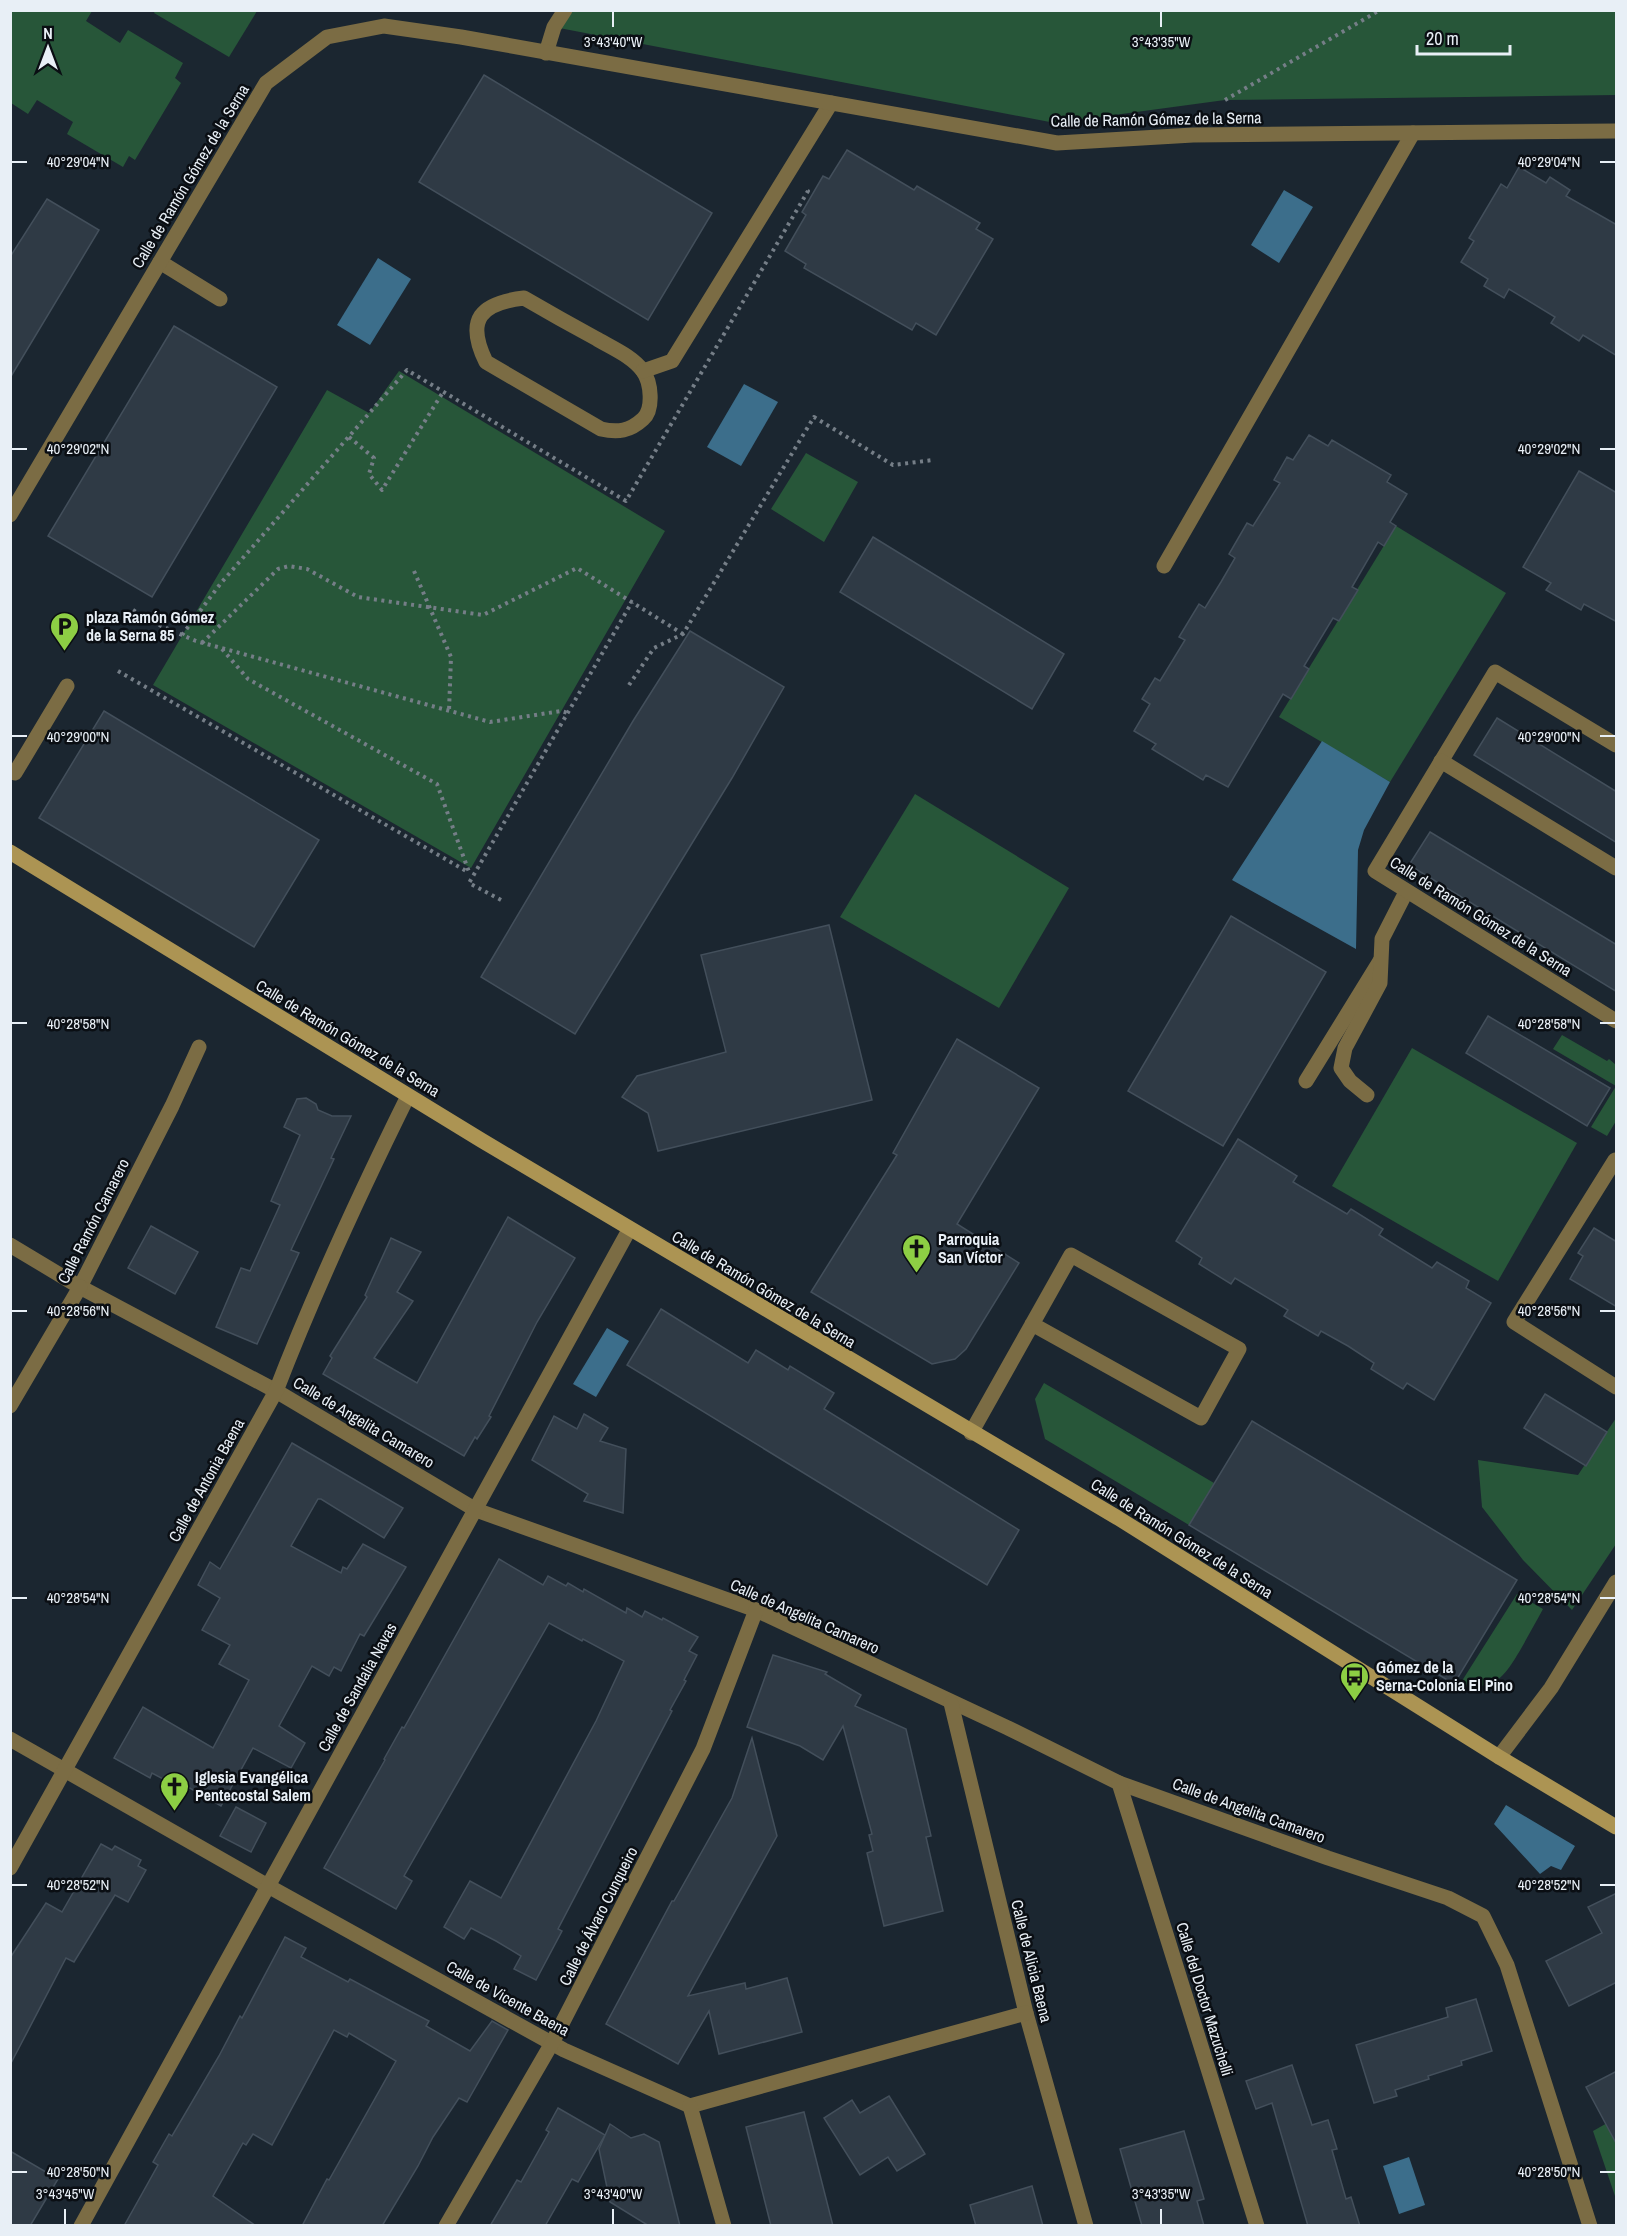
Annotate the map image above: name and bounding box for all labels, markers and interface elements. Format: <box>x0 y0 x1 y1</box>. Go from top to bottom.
north arrow <box>18 18 78 78</box>
scale bar <box>1417 18 1510 56</box>
text: N <box>43 22 53 44</box>
text: 20 m <box>1426 26 1459 51</box>
text: 3°43'40"W <box>584 31 643 52</box>
text: 3°43'35"W <box>1132 31 1191 52</box>
street label: Calle de Ramón Gómez de la Serna <box>126 79 254 272</box>
street label: Calle de Ramón Gómez de la Serna <box>1050 106 1262 132</box>
text: 40°29'04"N <box>47 151 109 172</box>
text: 40°29'04"N <box>1518 151 1580 172</box>
text: 40°29'02"N <box>47 438 109 459</box>
text: 40°29'02"N <box>1518 438 1580 459</box>
place label: plaza Ramón Gómez de la Serna 85 <box>86 606 215 646</box>
parking icon: plaza Ramón Gómez de la Serna 85 <box>49 610 81 652</box>
text: 40°29'00"N <box>47 726 109 747</box>
text: 40°29'00"N <box>1518 726 1580 747</box>
street label: Calle de Ramón Gómez de la Serna <box>1386 851 1577 982</box>
street label: Calle de Ramón Gómez de la Serna <box>252 974 445 1102</box>
text: 40°28'58"N <box>47 1013 109 1034</box>
text: 40°28'58"N <box>1518 1013 1580 1034</box>
street label: Calle Ramón Camarero <box>52 1155 134 1287</box>
street label: Calle de Ramón Gómez de la Serna <box>668 1225 861 1353</box>
place label: Parroquia San Víctor <box>938 1228 1004 1268</box>
church icon: Parroquia San Víctor <box>901 1232 933 1274</box>
text: 40°28'56"N <box>47 1300 109 1321</box>
text: 40°28'56"N <box>1518 1300 1580 1321</box>
street label: Calle de Angelita Camarero <box>289 1371 439 1473</box>
street label: Calle de Antonia Baena <box>163 1414 249 1546</box>
street label: Calle de Ramón Gómez de la Serna <box>1087 1473 1278 1604</box>
street label: Calle de Angelita Camarero <box>727 1573 883 1659</box>
text: 40°28'54"N <box>47 1587 109 1608</box>
text: 40°28'54"N <box>1518 1587 1580 1608</box>
street label: Calle de Sandalia Navas <box>312 1619 402 1755</box>
place label: Gómez de la Serna-Colonia El Pino <box>1376 1656 1513 1696</box>
bus stop icon: Gómez de la Serna-Colonia El Pino <box>1339 1660 1371 1702</box>
place label: Iglesia Evangélica Pentecostal Salem <box>195 1766 311 1806</box>
church icon: Iglesia Evangélica Pentecostal Salem <box>158 1770 190 1812</box>
street label: Calle de Angelita Camarero <box>1170 1772 1328 1848</box>
street label: Calle de Álvaro Cunqueiro <box>553 1843 643 1989</box>
text: 40°28'52"N <box>47 1874 109 1895</box>
text: 40°28'52"N <box>1518 1874 1580 1895</box>
street label: Calle de Alicia Baena <box>1006 1897 1058 2025</box>
street label: Calle del Doctor Mazuchelli <box>1171 1919 1239 2079</box>
street label: Calle de Vicente Baena <box>442 1955 574 2041</box>
text: 40°28'50"N <box>47 2161 109 2182</box>
text: 40°28'50"N <box>1518 2161 1580 2182</box>
text: 3°43'45"W <box>36 2183 95 2204</box>
text: 3°43'40"W <box>584 2183 643 2204</box>
text: 3°43'35"W <box>1132 2183 1191 2204</box>

